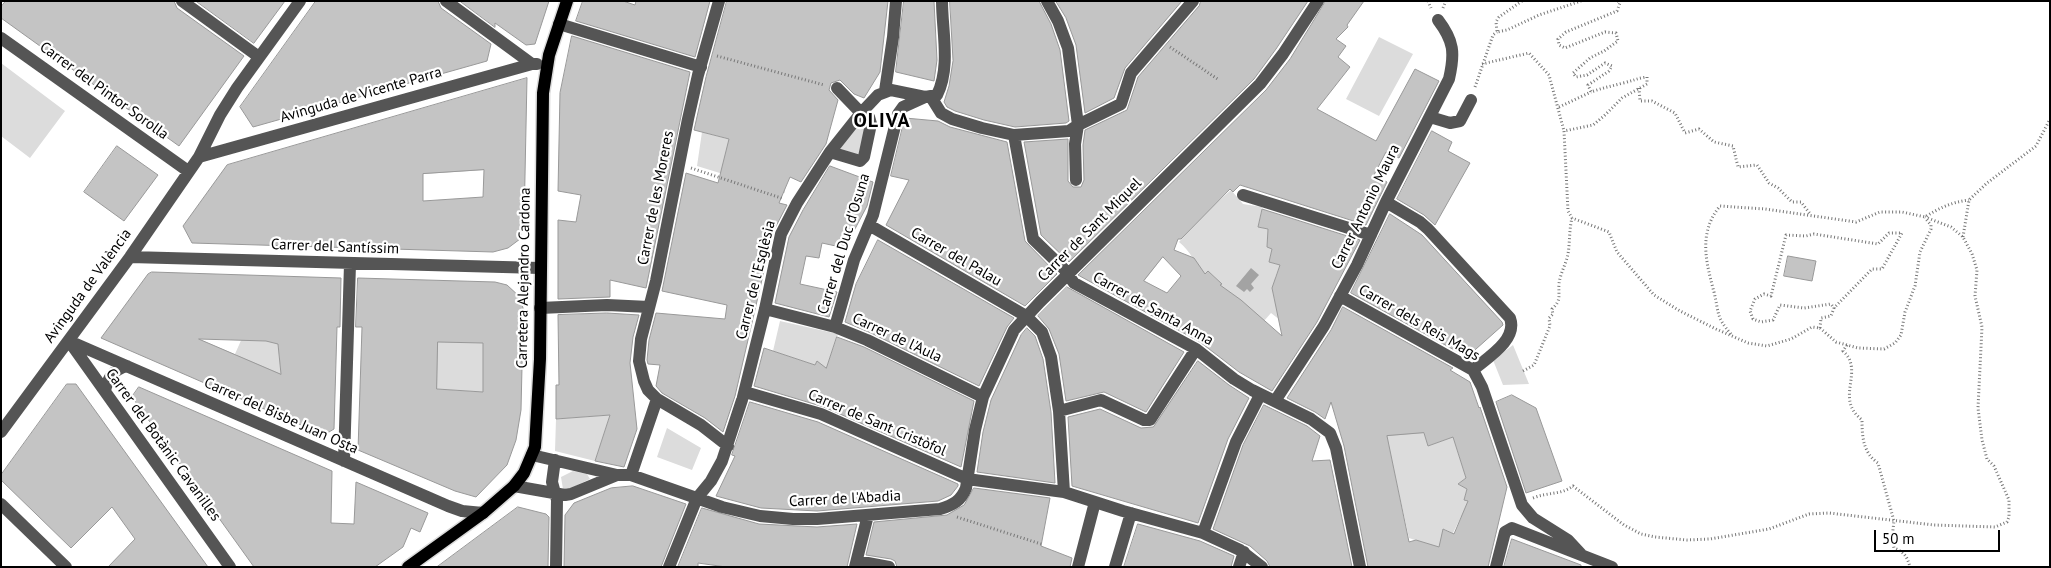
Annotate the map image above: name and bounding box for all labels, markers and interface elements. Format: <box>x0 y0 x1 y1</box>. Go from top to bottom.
street label: Carrer del Pintor Sorolla <box>36 38 172 144</box>
street label: Avinguda de Vicente Parra <box>278 63 444 127</box>
district label: OLIVA <box>853 109 911 133</box>
street label: Carrer de les Moreres <box>634 129 678 267</box>
street label: Carrer Antonio Maura <box>1328 142 1404 272</box>
street label: Carrer del Duc d'Osuna <box>814 171 874 317</box>
street label: Carrer de Sant Miquel <box>1034 174 1146 286</box>
street label: Carretera Alejandro Cardona <box>513 187 535 369</box>
street label: Carrer de l'Esglèsia <box>732 219 780 341</box>
street label: Carrer del Palau <box>907 224 1005 290</box>
street label: Avinguda de València <box>41 225 135 347</box>
street label: Carrer del Santíssim <box>271 236 399 258</box>
street label: Carrer de Santa Anna <box>1090 268 1216 350</box>
street label: Carrer dels Reis Mags <box>1355 281 1483 365</box>
street label: Carrer de l'Aula <box>849 309 945 367</box>
street label: Carrer del Botànic Cavanilles <box>102 365 224 525</box>
street label: Carrer del Bisbe Juan Osta <box>201 374 361 458</box>
street label: Carrer de Sant Cristòfol <box>805 386 949 460</box>
street label: Carrer de l'Abadia <box>789 487 901 511</box>
scale bar <box>1876 520 2002 552</box>
text: 50 m <box>1882 529 1915 548</box>

